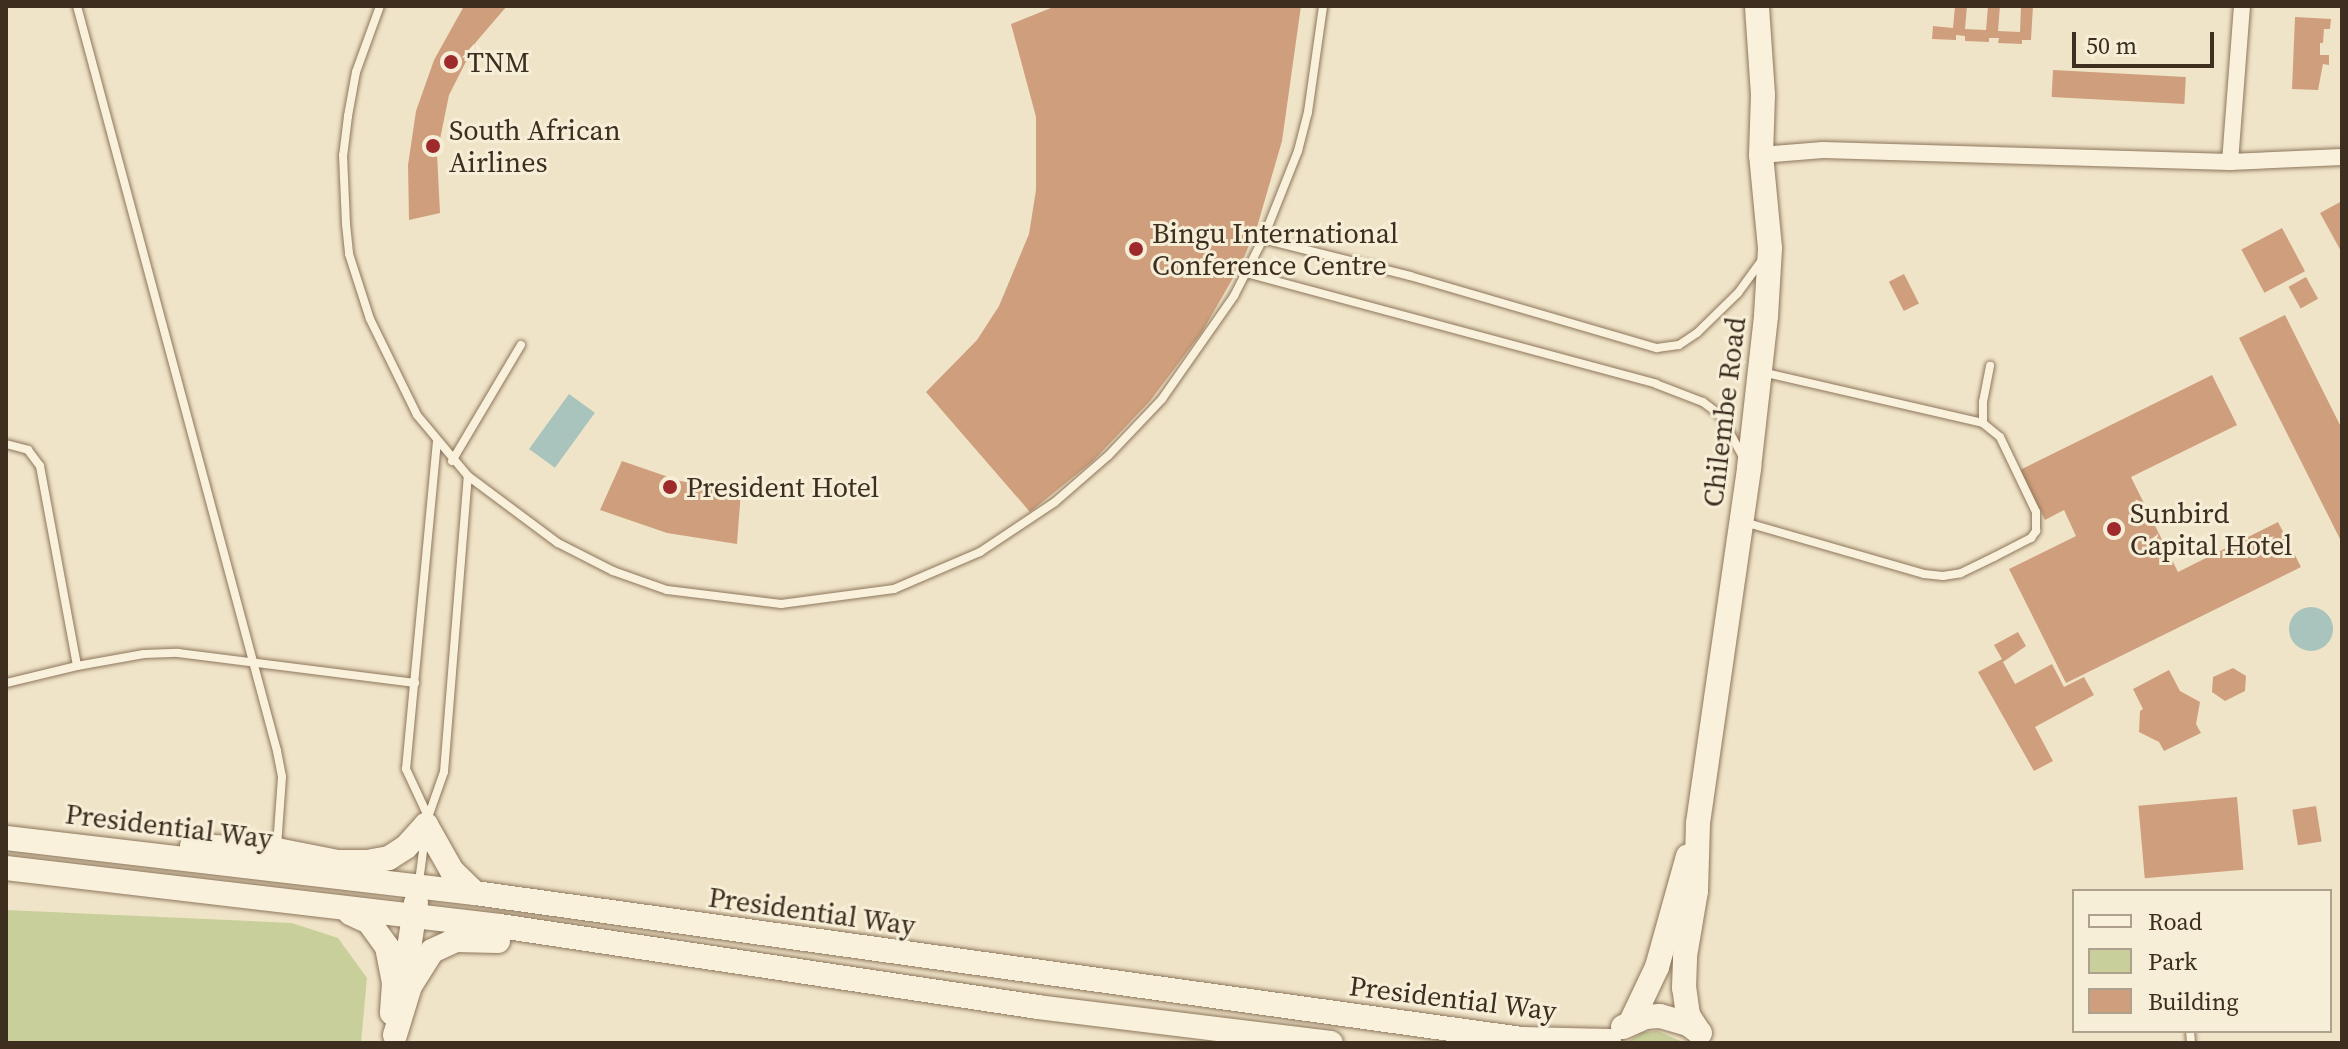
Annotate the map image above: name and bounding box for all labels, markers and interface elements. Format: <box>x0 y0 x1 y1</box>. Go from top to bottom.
scale bar <box>2076 16 2218 66</box>
text: 50 m <box>2086 29 2137 62</box>
place label: TNM <box>467 45 530 79</box>
marker: TNM <box>442 53 460 71</box>
place label: South African Airlines <box>449 113 621 179</box>
marker: South African Airlines <box>424 137 442 155</box>
place label: Bingu International Conference Centre <box>1152 216 1398 282</box>
marker: Bingu International Conference Centre <box>1127 240 1145 258</box>
street label: Chilembe Road <box>1696 315 1752 509</box>
place label: President Hotel <box>686 470 879 504</box>
marker: President Hotel <box>661 478 679 496</box>
place label: Sunbird Capital Hotel <box>2130 496 2292 562</box>
marker: Sunbird Capital Hotel <box>2105 520 2123 538</box>
street label: Presidential Way <box>63 797 275 855</box>
street label: Presidential Way <box>706 880 918 942</box>
legend <box>2072 889 2332 1033</box>
text: Road <box>2148 905 2202 938</box>
text: Park <box>2148 945 2197 978</box>
street label: Presidential Way <box>1347 969 1559 1027</box>
text: Building <box>2148 985 2239 1018</box>

